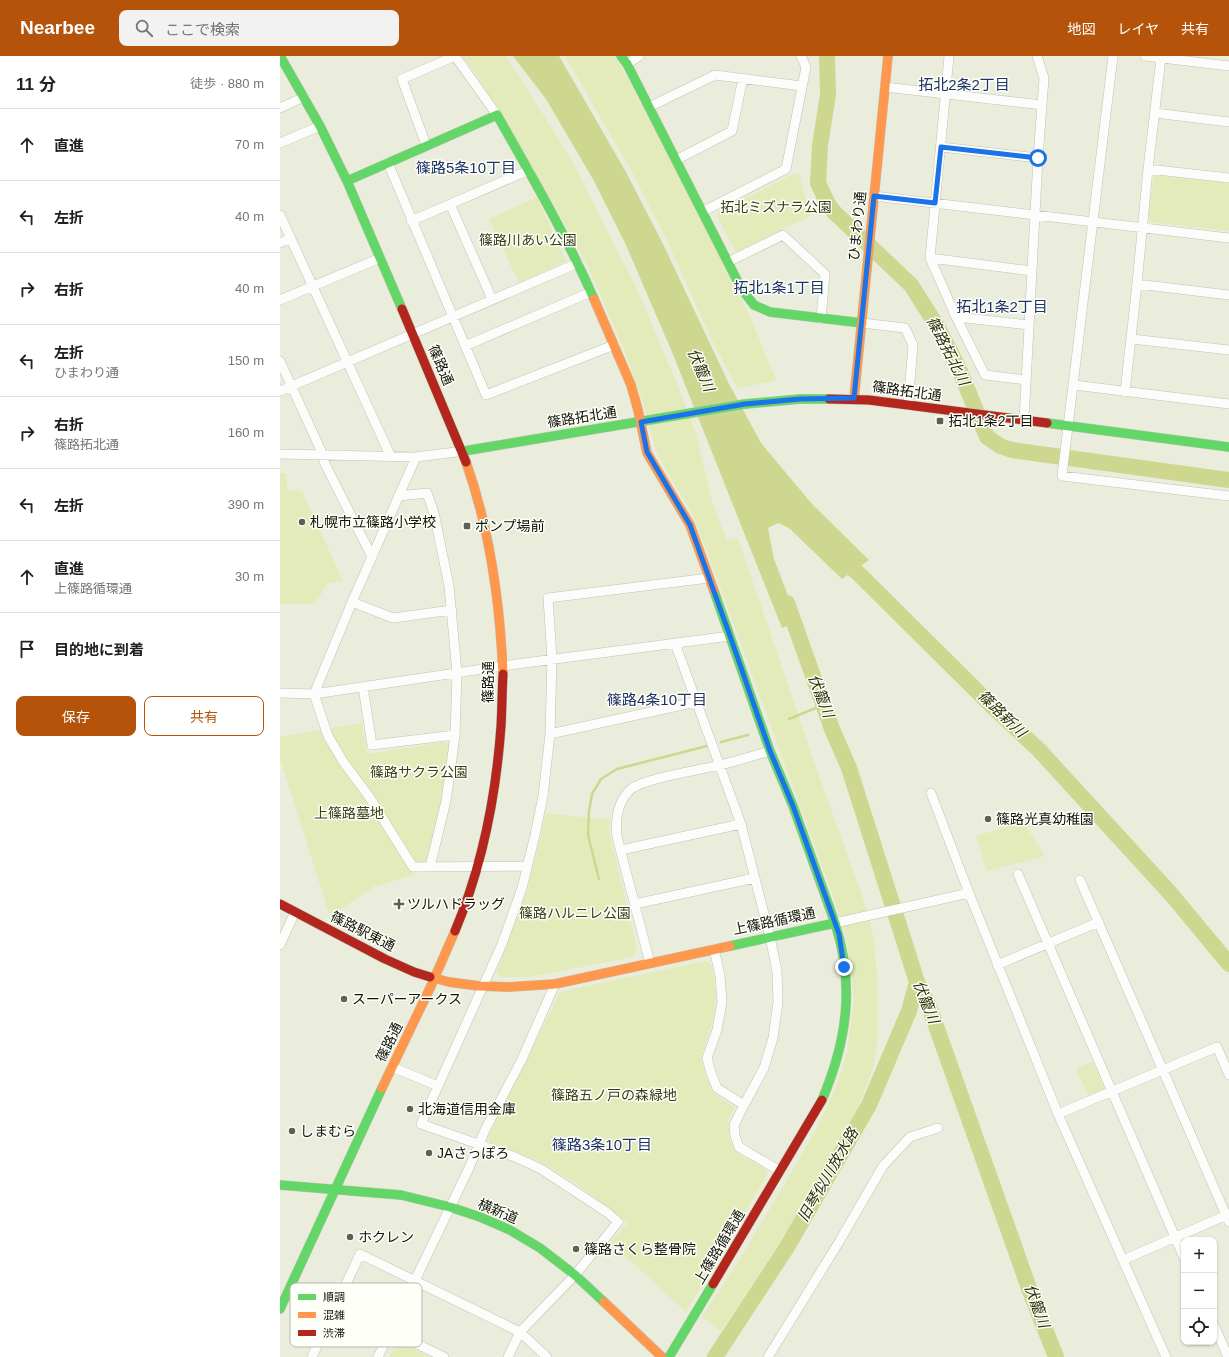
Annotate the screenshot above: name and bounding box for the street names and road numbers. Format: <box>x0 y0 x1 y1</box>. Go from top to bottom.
street label: ひまわり通 <box>845 190 869 262</box>
street label: 篠路通 <box>425 343 457 387</box>
street label: 篠路拓北通 <box>871 378 943 404</box>
street label: 篠路拓北通 <box>546 404 618 430</box>
street label: 篠路通 <box>480 661 496 703</box>
street label: 上篠路循環通 <box>731 904 817 938</box>
street label: 篠路駅東通 <box>328 908 398 954</box>
street label: 篠路通 <box>373 1020 405 1064</box>
street label: 横新道 <box>476 1195 520 1227</box>
street label: 上篠路循環通 <box>691 1207 747 1287</box>

